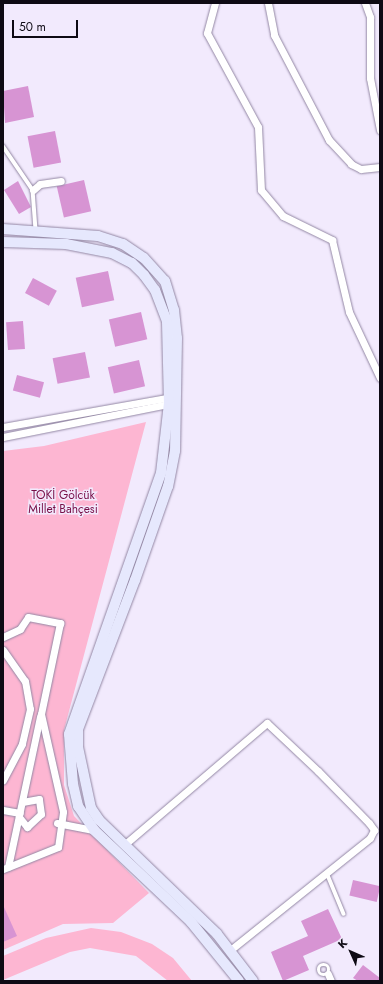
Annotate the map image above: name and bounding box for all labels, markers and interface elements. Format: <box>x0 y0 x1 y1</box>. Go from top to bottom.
scale bar <box>14 12 80 38</box>
text: 50 m <box>19 18 46 36</box>
park label: TOKİ Gölcük Millet Bahçesi <box>28 489 98 517</box>
north arrow <box>331 932 371 972</box>
text: K <box>334 935 351 952</box>

